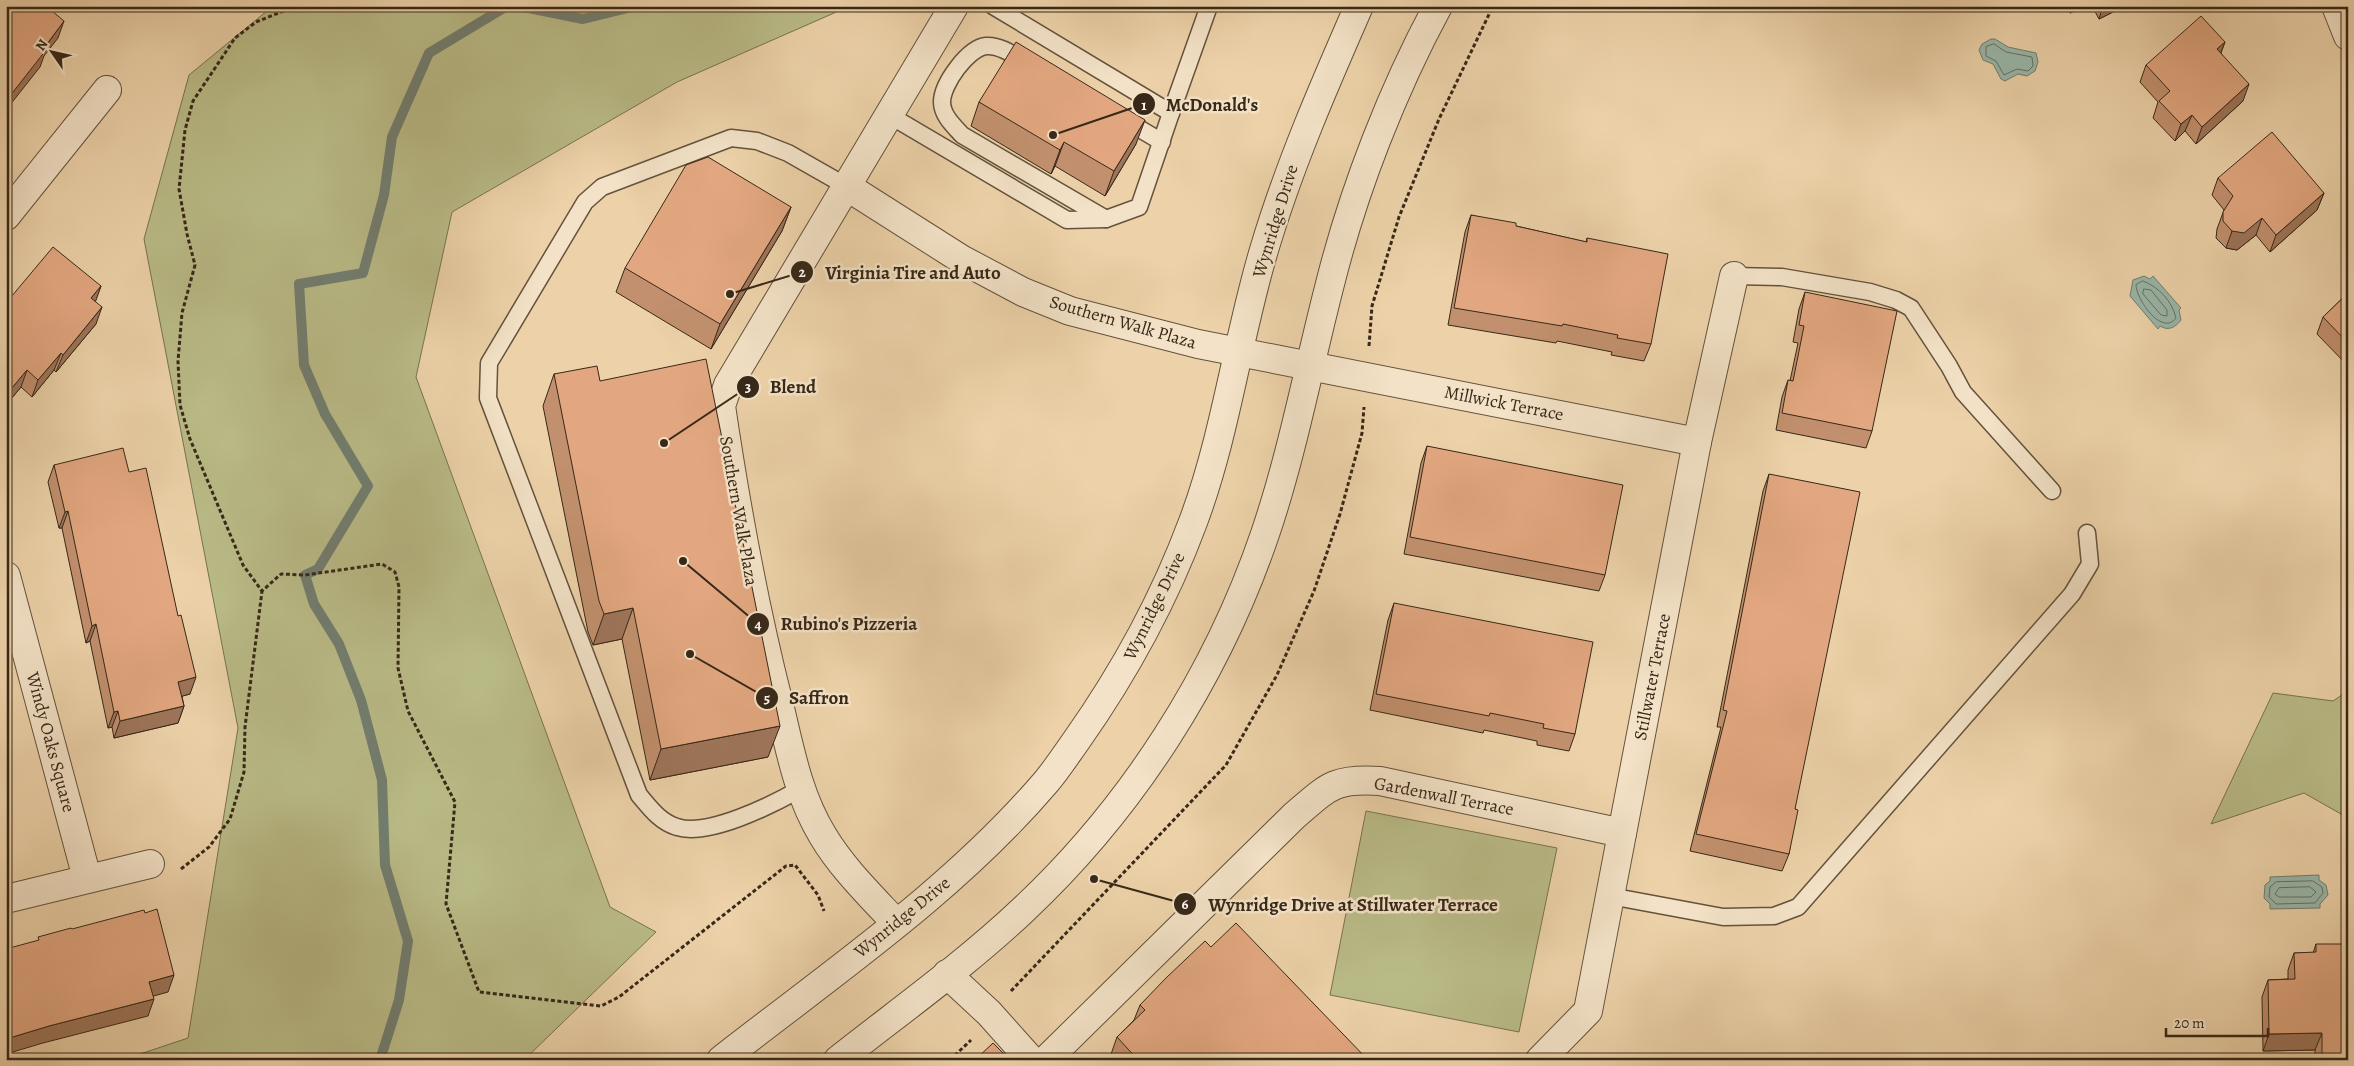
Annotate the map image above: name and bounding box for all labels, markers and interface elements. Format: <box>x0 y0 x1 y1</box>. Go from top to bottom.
north arrow <box>28 28 78 78</box>
text: N <box>31 35 52 55</box>
callout: McDonald's <box>1131 87 1269 121</box>
text: McDonald's <box>1166 92 1258 118</box>
text: 1 <box>1141 95 1147 115</box>
street label: Wynridge Drive <box>1246 162 1304 281</box>
callout: Virginia Tire and Auto <box>790 255 1010 289</box>
text: Virginia Tire and Auto <box>824 260 1001 286</box>
text: 2 <box>798 262 806 282</box>
street label: Southern Walk Plaza <box>1047 290 1200 355</box>
callout: Blend <box>735 370 827 404</box>
text: Blend <box>770 374 817 400</box>
text: 3 <box>745 377 751 397</box>
street label: Millwick Terrace <box>1442 380 1566 426</box>
street label: Southern Walk Plaza <box>714 434 764 588</box>
street label: Wynridge Drive <box>1117 548 1190 665</box>
callout: Rubino's Pizzeria <box>746 607 928 641</box>
text: Rubino's Pizzeria <box>781 611 918 637</box>
street label: Stillwater Terrace <box>1628 611 1676 743</box>
text: 4 <box>754 614 762 634</box>
street label: Windy Oaks Square <box>20 668 81 815</box>
callout: Saffron <box>754 681 859 715</box>
text: Saffron <box>789 685 849 711</box>
text: 5 <box>764 688 770 708</box>
street label: Gardenwall Terrace <box>1372 771 1516 821</box>
street label: Wynridge Drive <box>848 871 955 964</box>
callout: Wynridge Drive at Stillwater Terrace <box>1173 887 1508 921</box>
text: Wynridge Drive at Stillwater Terrace <box>1207 892 1498 918</box>
text: 6 <box>1181 894 1189 914</box>
scale bar <box>2166 1006 2269 1038</box>
text: 20 m <box>2174 1013 2205 1033</box>

